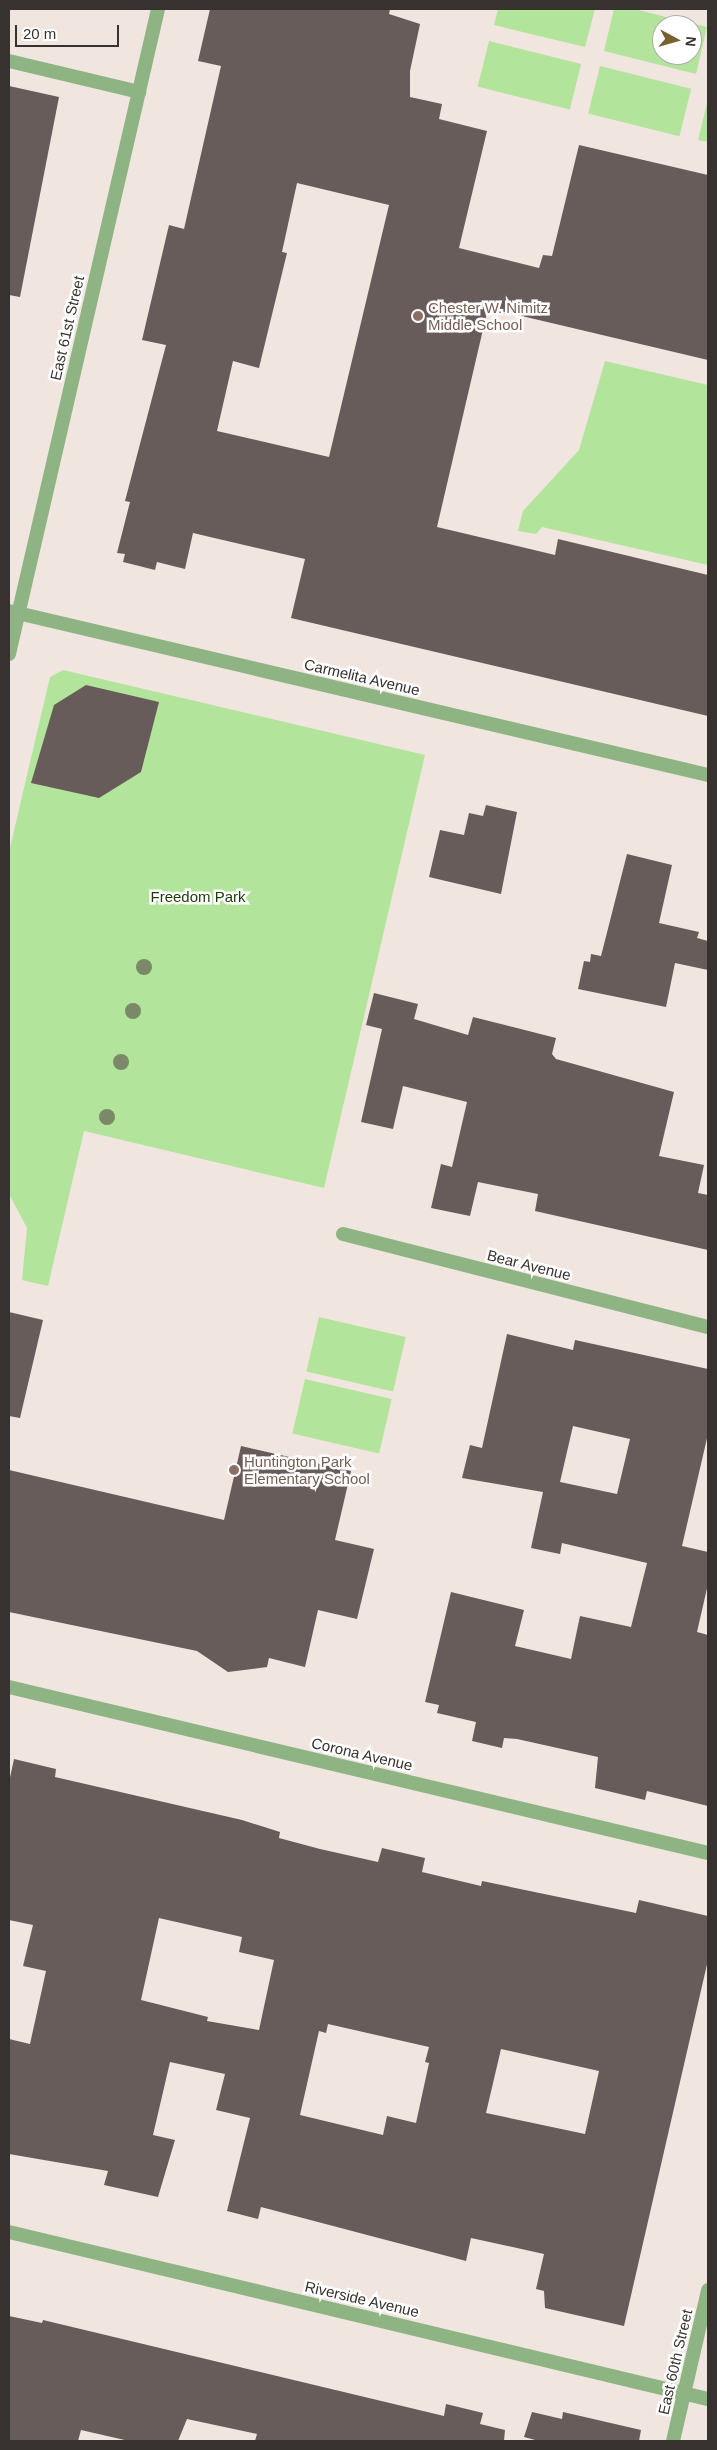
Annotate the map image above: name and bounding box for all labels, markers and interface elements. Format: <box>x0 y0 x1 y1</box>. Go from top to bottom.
scale bar <box>18 15 121 47</box>
north arrow <box>652 15 702 65</box>
text: 20 m <box>23 25 56 42</box>
text: N <box>682 36 699 47</box>
street label: East 61st Street <box>46 274 88 382</box>
place label: Chester W. Nimitz Middle School <box>428 298 548 333</box>
marker: Chester W. Nimitz Middle School <box>412 310 424 322</box>
street label: Carmelita Avenue <box>302 655 422 699</box>
park label: Freedom Park <box>150 888 246 906</box>
street label: Bear Avenue <box>485 1246 573 1284</box>
place label: Huntington Park Elementary School <box>244 1452 370 1487</box>
marker: Huntington Park Elementary School <box>228 1464 240 1476</box>
street label: Corona Avenue <box>309 1734 415 1774</box>
street label: Riverside Avenue <box>303 2277 421 2321</box>
street label: East 60th Street <box>654 2308 696 2416</box>

